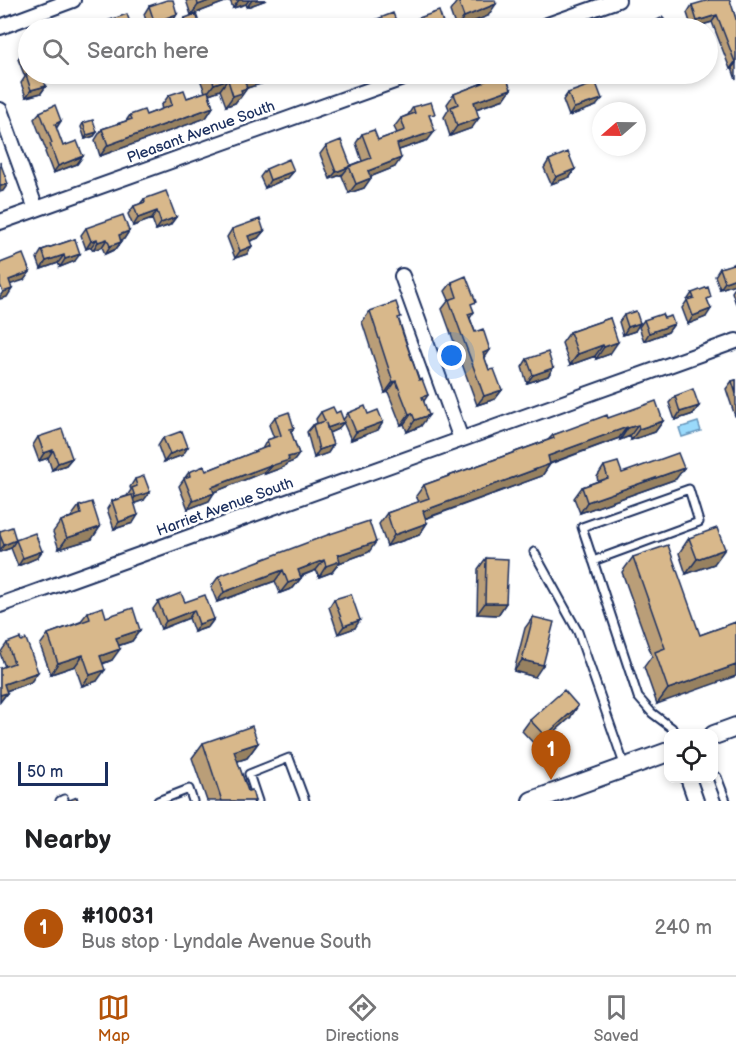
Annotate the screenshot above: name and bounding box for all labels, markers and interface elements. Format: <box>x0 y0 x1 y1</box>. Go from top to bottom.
search box <box>18 18 718 84</box>
icon: search <box>39 35 72 68</box>
text: Search here <box>87 38 209 65</box>
street label: Pleasant Avenue South <box>125 96 277 168</box>
north arrow <box>592 102 646 156</box>
your location <box>437 341 466 370</box>
street label: Harriet Avenue South <box>154 473 296 541</box>
map controls <box>664 729 718 783</box>
button: locate <box>664 729 718 783</box>
pin: 1 <box>532 730 570 780</box>
scale bar <box>18 759 108 786</box>
text: 50 m <box>27 763 63 782</box>
text: Nearby <box>24 825 111 856</box>
text: #10031 <box>81 903 154 930</box>
text: 1 <box>39 916 48 940</box>
text: 240 m <box>655 916 712 940</box>
text: Bus stop · Lyndale Avenue South <box>81 930 372 954</box>
tab: Map <box>97 991 130 1046</box>
tab: Directions <box>325 991 399 1046</box>
tab: Saved <box>594 991 639 1046</box>

